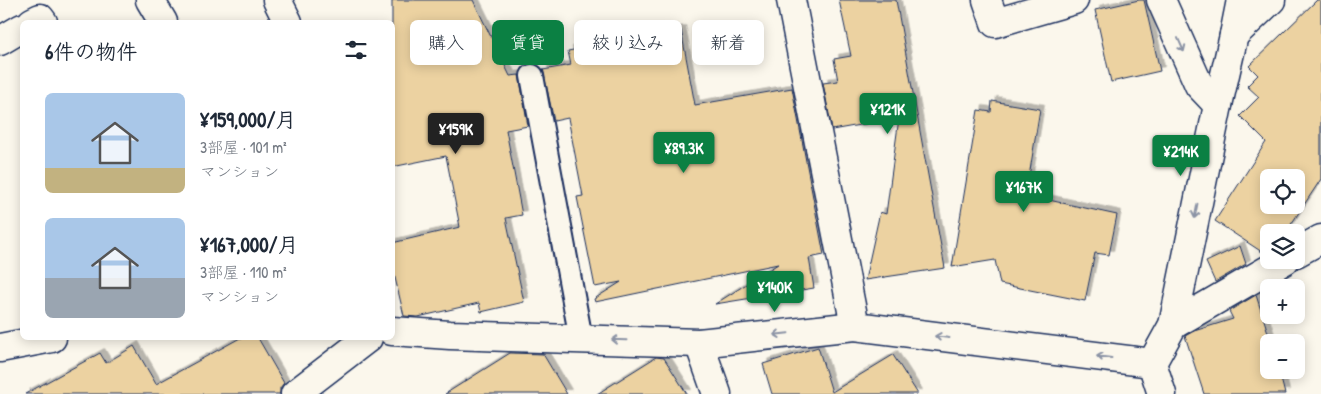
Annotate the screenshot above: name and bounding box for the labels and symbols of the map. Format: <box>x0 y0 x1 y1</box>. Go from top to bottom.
one-way arrow <box>1176 37 1186 52</box>
pin: ¥121K <box>853 92 923 135</box>
pin: ¥159K <box>421 112 491 155</box>
pin: ¥89.3K <box>643 132 725 174</box>
pin: ¥214K <box>1146 134 1216 177</box>
pin: ¥167K <box>989 170 1059 213</box>
one-way arrow <box>1191 203 1201 219</box>
pin: ¥140K <box>740 270 810 313</box>
one-way arrow <box>773 329 789 339</box>
one-way arrow <box>935 332 951 342</box>
one-way arrow <box>611 336 627 345</box>
one-way arrow <box>1096 352 1112 362</box>

